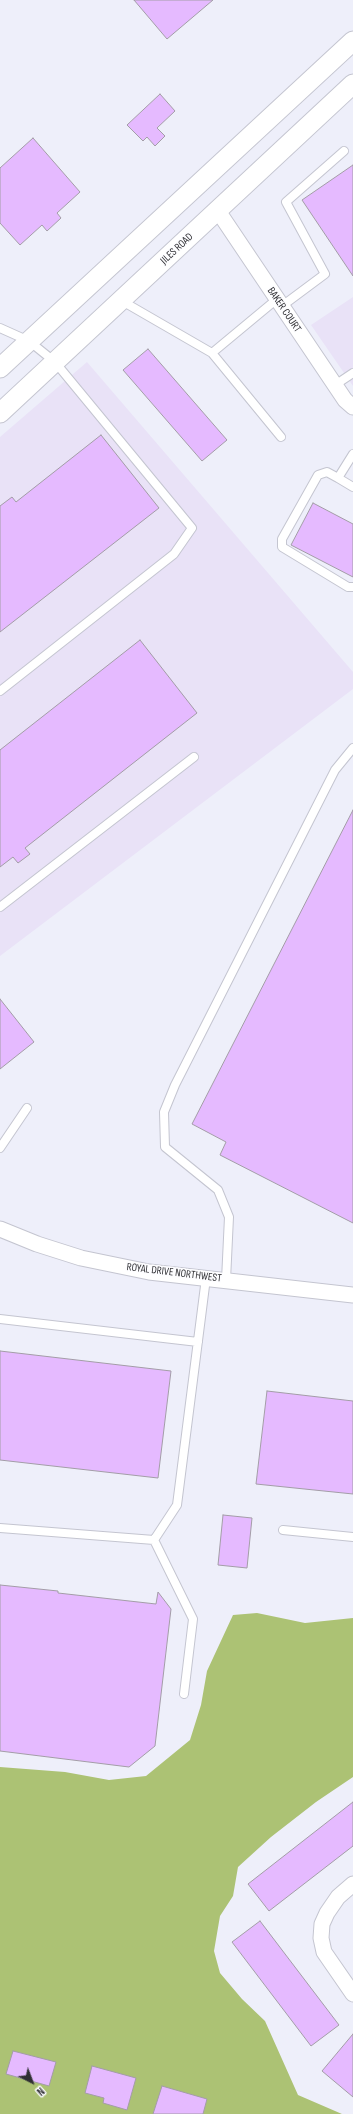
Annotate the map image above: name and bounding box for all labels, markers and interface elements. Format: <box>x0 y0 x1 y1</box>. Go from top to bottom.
street label: JILES ROAD <box>158 231 196 267</box>
street label: BAKER COURT <box>264 285 304 335</box>
street label: ROYAL DRIVE NORTHWEST <box>126 1261 222 1285</box>
north arrow <box>12 2062 52 2102</box>
text: N <box>34 2084 47 2098</box>

